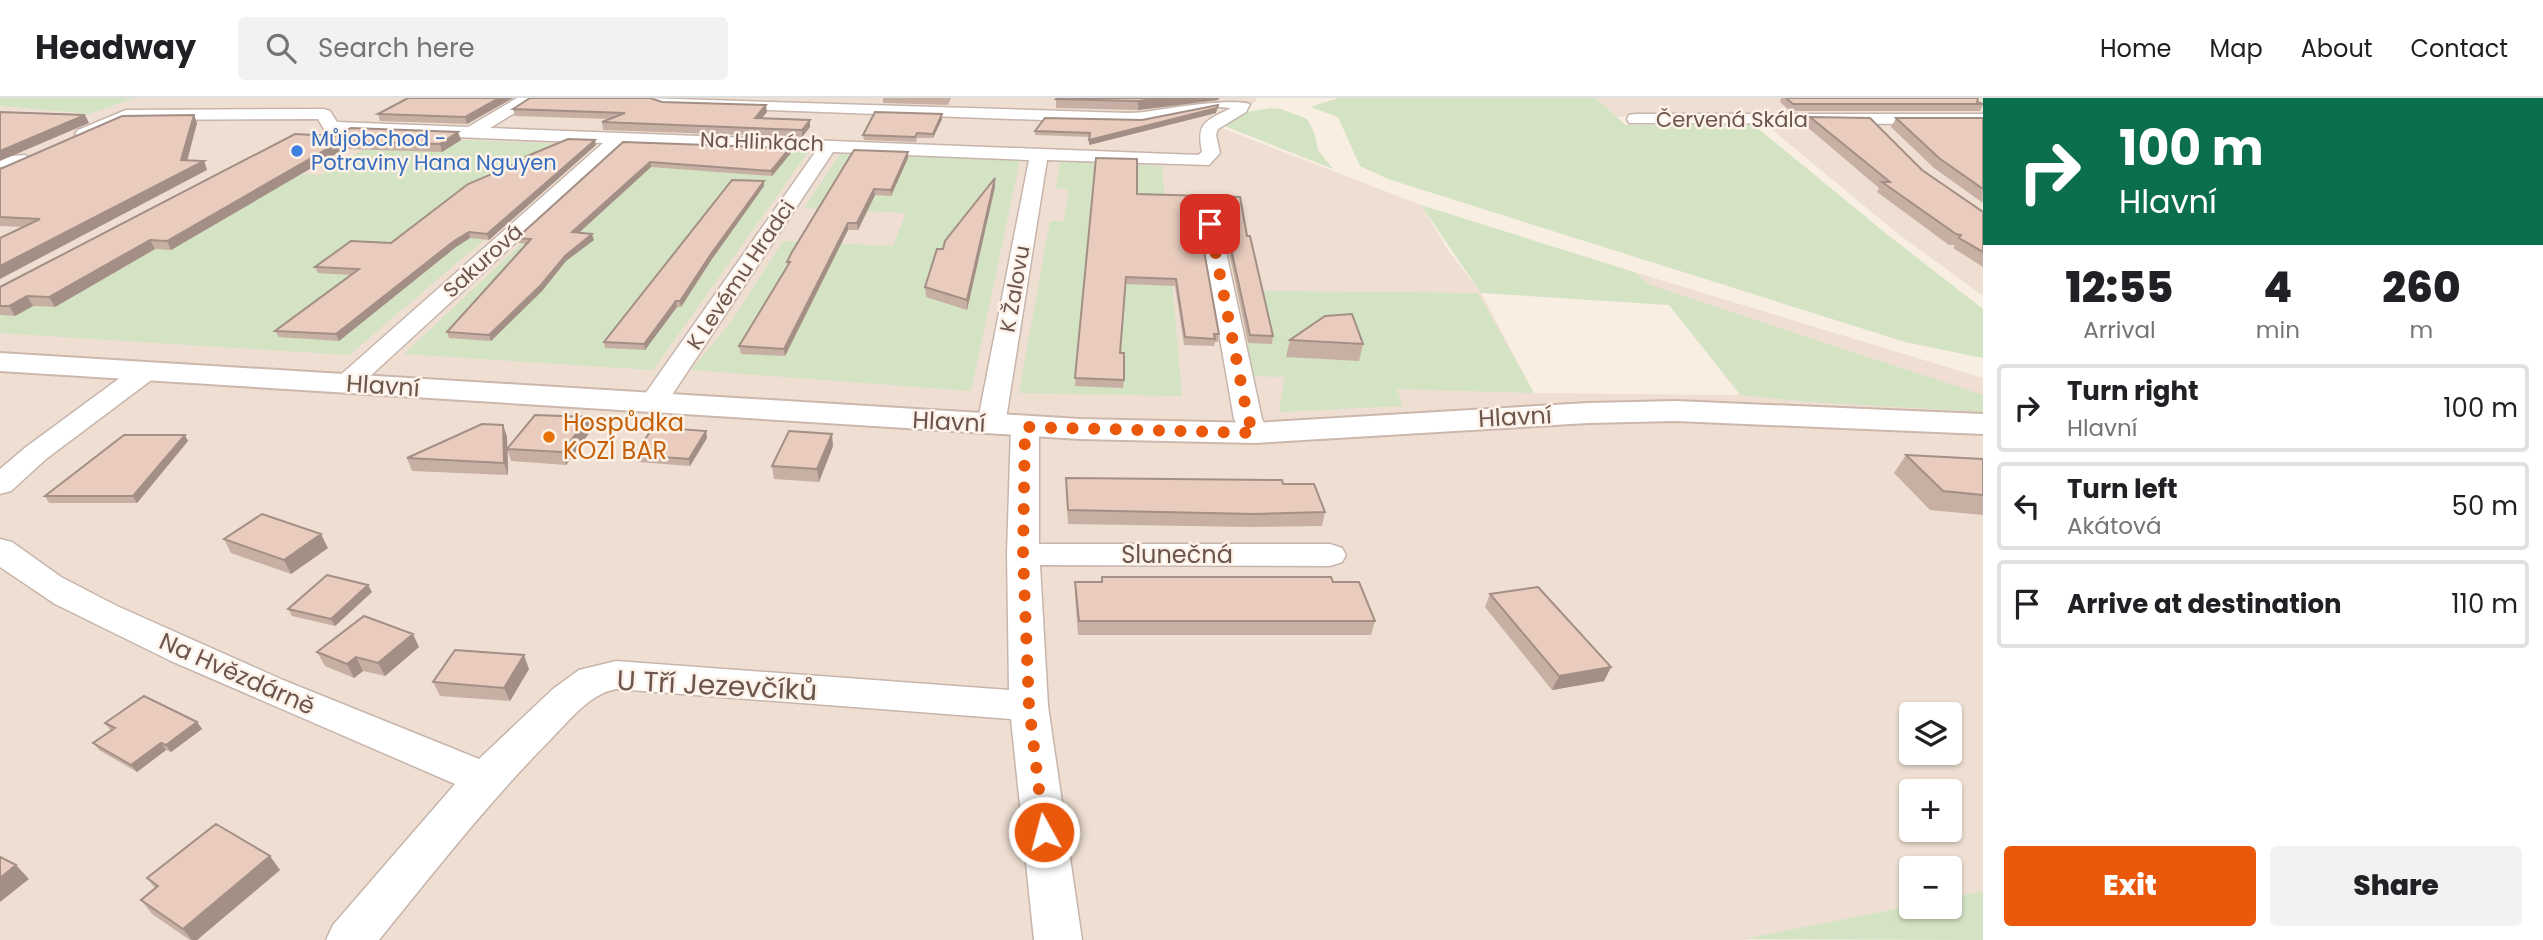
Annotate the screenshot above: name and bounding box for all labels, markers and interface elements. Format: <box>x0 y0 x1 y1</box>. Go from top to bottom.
search box <box>238 17 728 80</box>
text: Headway <box>35 24 196 71</box>
icon: search <box>262 29 300 67</box>
text: Search here <box>318 30 475 66</box>
text: Home <box>2100 32 2172 65</box>
text: Map <box>2210 32 2263 65</box>
text: About <box>2301 32 2372 65</box>
text: Contact <box>2410 32 2508 65</box>
street label: Červená Skála <box>1656 105 1808 134</box>
text: 100 m <box>2119 114 2264 182</box>
place label: Můjobchod - Potraviny Hana Nguyen <box>311 124 557 177</box>
street label: Na Hlinkách <box>700 125 825 158</box>
icon: right <box>2004 126 2095 217</box>
marker: Můjobchod - Potraviny Hana Nguyen <box>289 143 305 159</box>
text: Hlavní <box>2119 179 2217 224</box>
street label: K Levému Hradci <box>680 194 801 355</box>
pin <box>1180 194 1240 254</box>
icon: arrive <box>1191 205 1229 243</box>
street label: Sakurová <box>437 217 529 304</box>
street label: K Žalovu <box>993 243 1036 335</box>
text: 12:55 <box>2065 258 2173 317</box>
text: 4 <box>2263 258 2292 317</box>
text: 260 <box>2382 258 2461 317</box>
text: Arrival <box>2083 314 2156 346</box>
text: min <box>2256 314 2300 346</box>
text: m <box>2410 314 2433 346</box>
street label: Hlavní <box>345 366 421 405</box>
text: Turn right <box>2067 373 2199 409</box>
icon: right <box>2008 389 2046 427</box>
text: 100 m <box>2443 390 2518 426</box>
street label: Hlavní <box>1477 398 1553 435</box>
street label: Hlavní <box>911 403 987 440</box>
place label: Hospůdka KOZÍ BAR <box>563 406 684 467</box>
text: Hlavní <box>2067 412 2137 444</box>
marker: Hospůdka KOZÍ BAR <box>541 429 557 445</box>
text: Turn left <box>2067 471 2178 507</box>
icon: left <box>2008 487 2046 525</box>
text: 50 m <box>2452 488 2518 524</box>
text: Akátová <box>2067 510 2161 542</box>
street label: Slunečná <box>1121 538 1233 571</box>
icon: arrive <box>2008 585 2046 623</box>
text: Arrive at destination <box>2067 586 2342 622</box>
text: 110 m <box>2451 586 2518 622</box>
street label: Na Hvězdárně <box>154 625 320 723</box>
street label: U Tří Jezevčíků <box>616 661 818 710</box>
map controls <box>1899 702 1962 919</box>
button: layers <box>1899 702 1962 765</box>
button: + <box>1899 779 1962 842</box>
position arrow <box>1007 795 1081 869</box>
button: Exit <box>2004 846 2256 926</box>
button: Share <box>2270 846 2522 926</box>
button: − <box>1899 856 1962 919</box>

